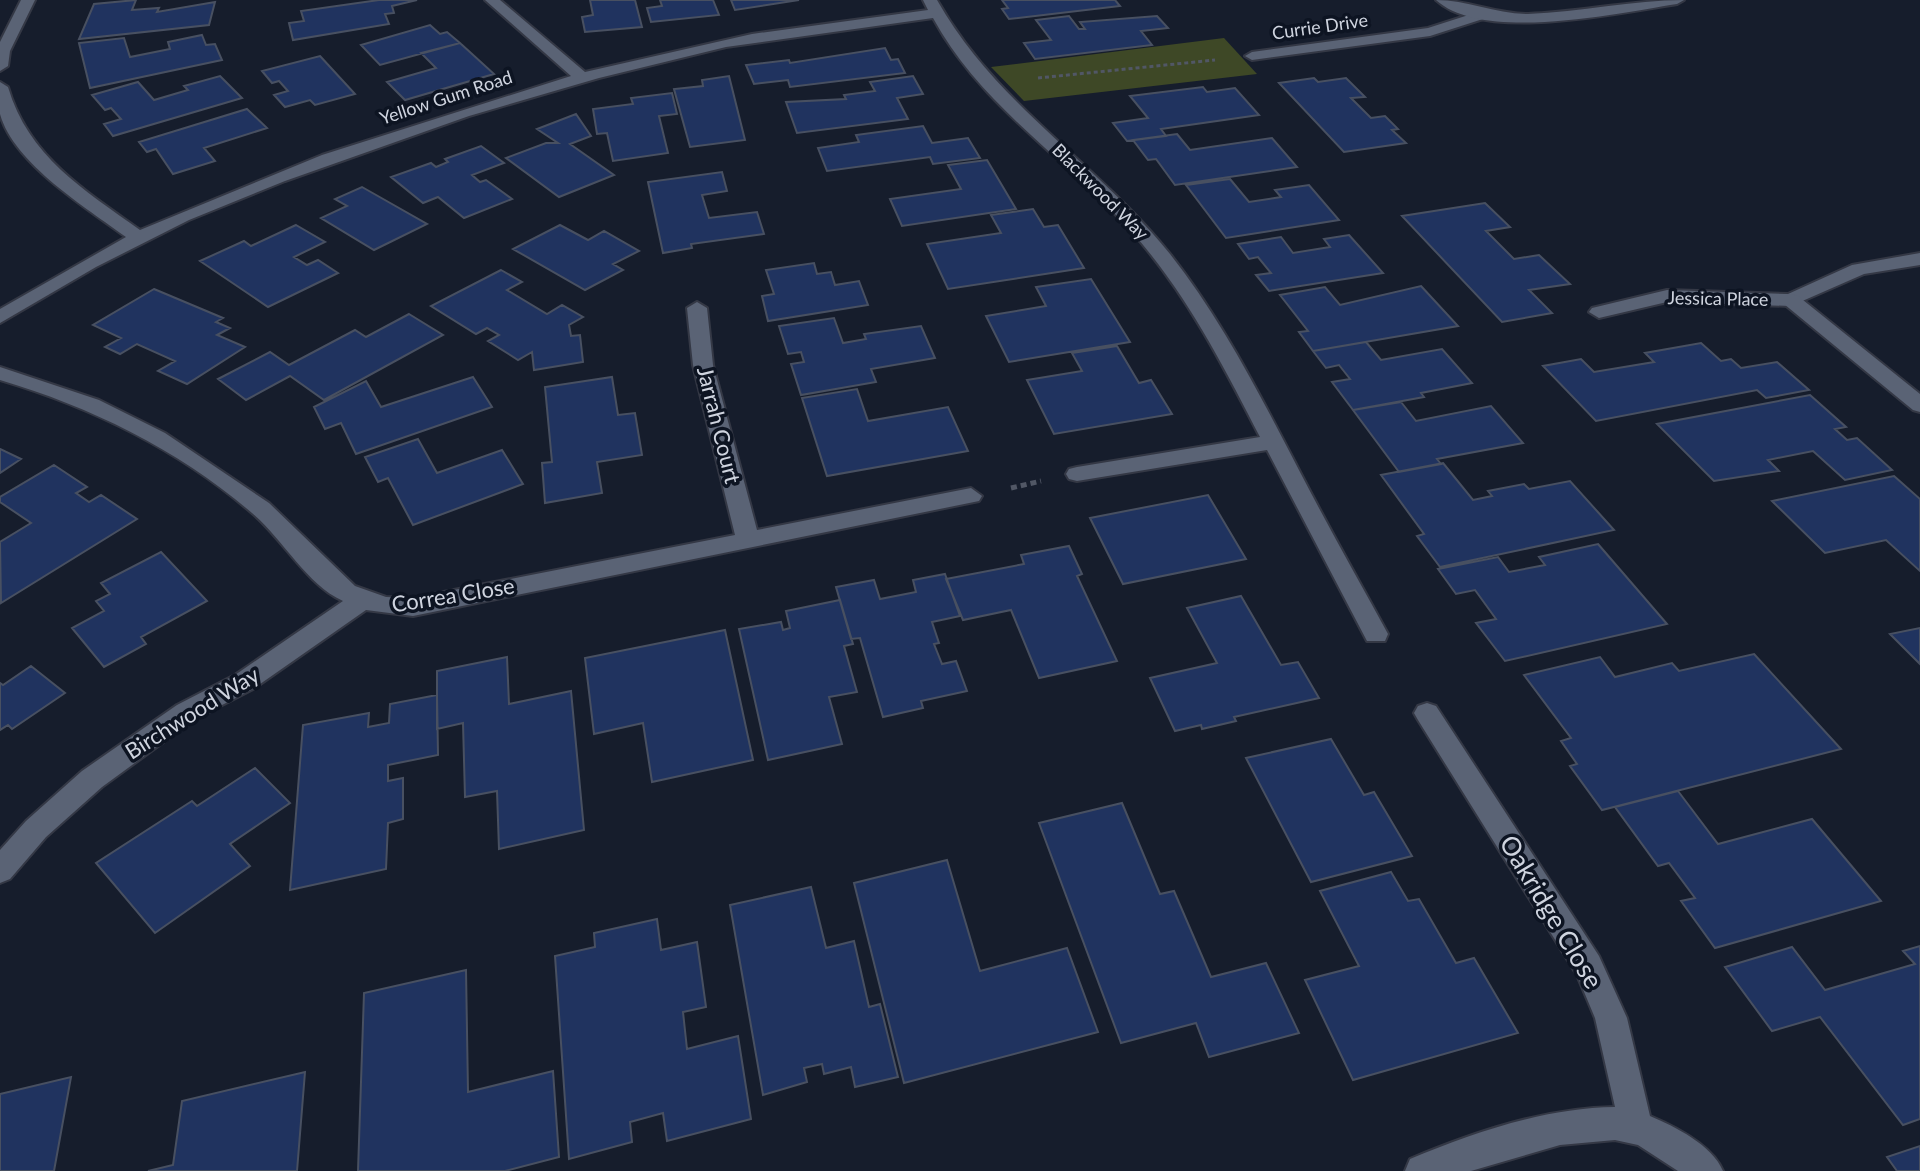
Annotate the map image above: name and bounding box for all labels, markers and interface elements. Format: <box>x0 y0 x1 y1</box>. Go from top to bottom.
street label: Currie Drive <box>1271 8 1369 44</box>
street label: Yellow Gum Road <box>377 65 515 129</box>
street label: Blackwood Way <box>1048 139 1154 244</box>
street label: Jessica Place <box>1667 286 1769 310</box>
street label: Jarrah Court <box>692 364 747 486</box>
street label: Correa Close <box>389 571 516 618</box>
street label: Birchwood Way <box>120 660 264 765</box>
street label: Oakridge Close <box>1493 829 1610 994</box>

